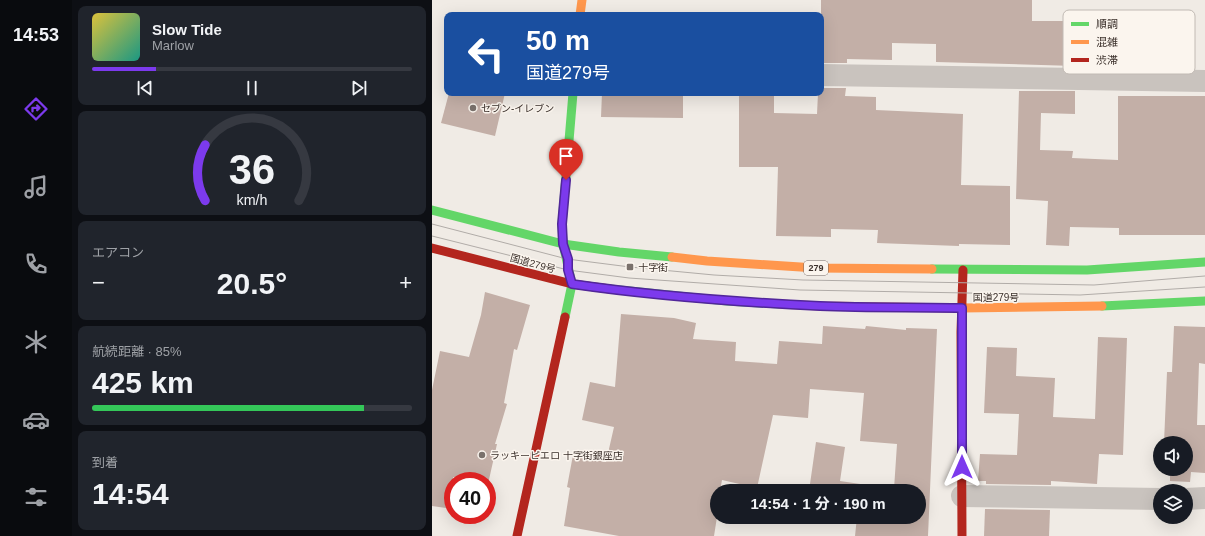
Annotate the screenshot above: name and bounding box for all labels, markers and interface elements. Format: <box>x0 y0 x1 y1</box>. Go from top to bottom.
legend <box>1063 10 1195 74</box>
text: 順調 <box>1096 18 1118 30</box>
text: Slow Tide <box>152 21 222 38</box>
text: 14:53 <box>13 25 59 45</box>
text: 50 m <box>526 25 590 56</box>
icon: left <box>460 28 512 80</box>
text: 混雑 <box>1096 36 1118 48</box>
text: Marlow <box>152 38 194 53</box>
text: 渋滞 <box>1096 54 1118 66</box>
text: 国道279号 <box>526 63 610 83</box>
icon: previous <box>134 77 156 99</box>
icon: pause <box>241 77 263 99</box>
icon: next <box>348 77 370 99</box>
icon: directions <box>22 95 50 123</box>
marker: セブン-イレブン <box>468 103 478 113</box>
place label: セブン-イレブン <box>481 103 554 114</box>
pin <box>549 139 583 180</box>
icon: arrive <box>555 145 577 167</box>
text: 36 <box>229 146 275 193</box>
icon: music <box>22 173 50 201</box>
text: km/h <box>237 192 268 208</box>
text: エアコン <box>92 245 144 260</box>
icon: phone <box>22 250 50 278</box>
street label: 国道279号 <box>509 252 557 275</box>
road number: 279 <box>804 261 828 275</box>
marker: 十字街 <box>625 262 635 272</box>
place label: 十字街 <box>638 262 668 273</box>
text: 20.5° <box>217 267 287 300</box>
text: − <box>92 270 105 295</box>
text: + <box>399 270 412 295</box>
street label: 国道279号 <box>973 292 1019 303</box>
icon: climate <box>22 328 50 356</box>
text: 航続距離 · 85% <box>92 344 182 359</box>
text: 425 km <box>92 366 194 399</box>
icon: car <box>22 406 50 434</box>
map controls <box>1153 436 1193 524</box>
button: sound <box>1153 436 1193 476</box>
position arrow <box>941 446 983 488</box>
marker: ラッキーピエロ 十字街銀座店 <box>477 450 487 460</box>
place label: ラッキーピエロ 十字街銀座店 <box>490 450 623 461</box>
text: 到着 <box>92 455 118 470</box>
speed limit sign: 40 <box>444 472 496 524</box>
text: 14:54 <box>92 477 169 510</box>
icon: filters <box>22 483 50 511</box>
button: layers <box>1153 484 1193 524</box>
text: 14:54 · 1 分 · 190 m <box>750 495 886 512</box>

